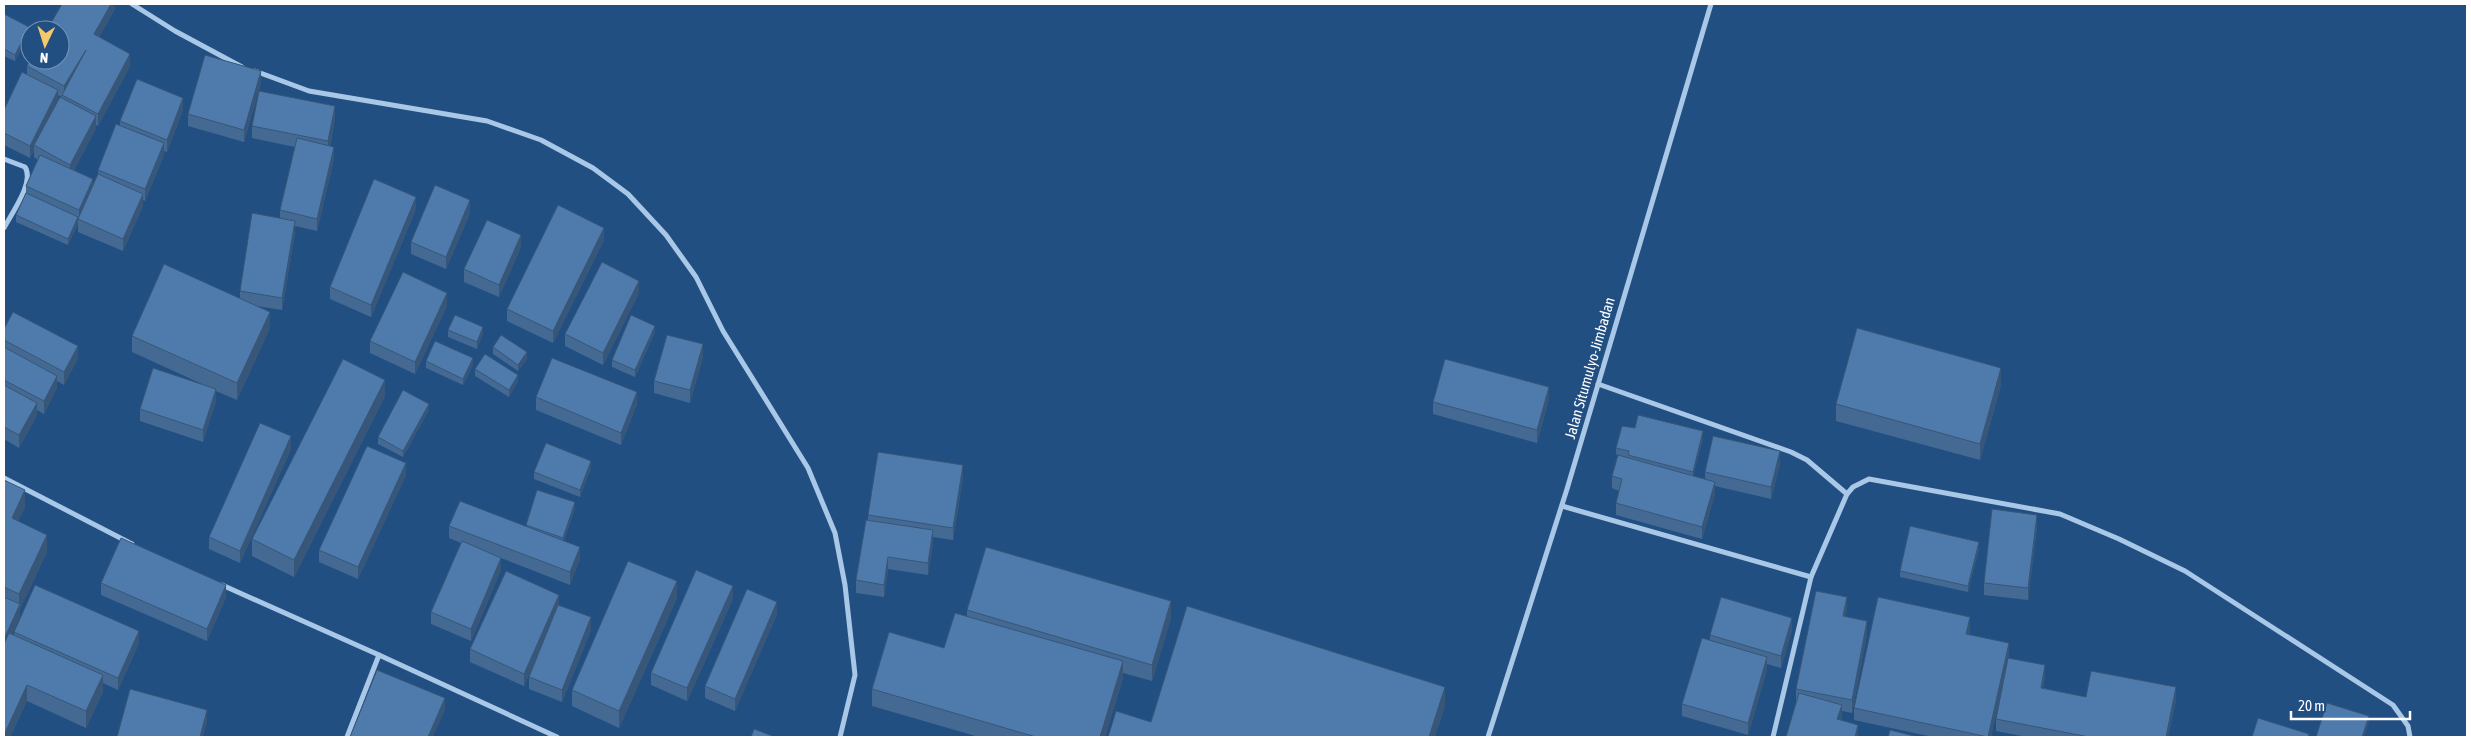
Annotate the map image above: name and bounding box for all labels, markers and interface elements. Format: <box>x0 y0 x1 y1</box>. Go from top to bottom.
north arrow <box>20 20 70 70</box>
text: N <box>39 50 49 66</box>
street label: Jalan Situmulyo-Jimbadan <box>1561 295 1618 441</box>
scale bar <box>2291 688 2410 720</box>
text: 20 m <box>2298 697 2325 714</box>

